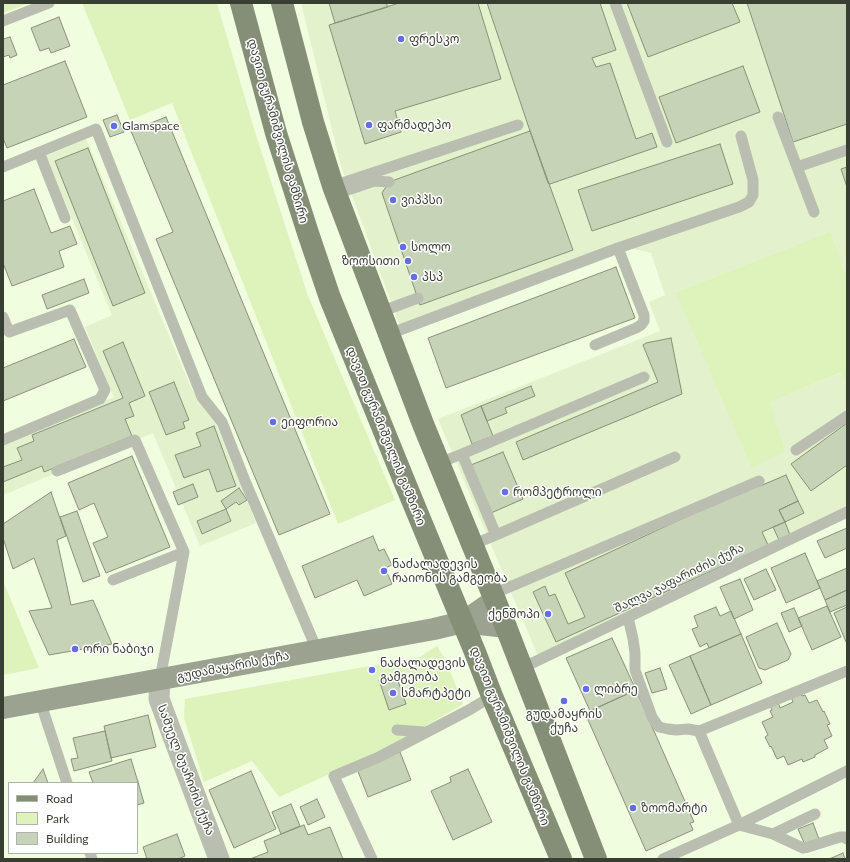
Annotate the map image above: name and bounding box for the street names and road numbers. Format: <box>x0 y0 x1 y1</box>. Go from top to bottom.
street label: დავით გურამიშვილის გამზირი <box>245 37 311 225</box>
street label: დავით გურამიშვილის გამზირი <box>343 344 429 528</box>
street label: შალვა ჯაფარიძის ქუჩა <box>612 540 746 616</box>
street label: დავით გურამიშვილის გამზირი <box>467 644 553 828</box>
street label: გუდამაყარის ქუჩა <box>176 648 290 684</box>
street label: სამუელ ბუაჩიძის ქუჩა <box>154 703 218 837</box>

